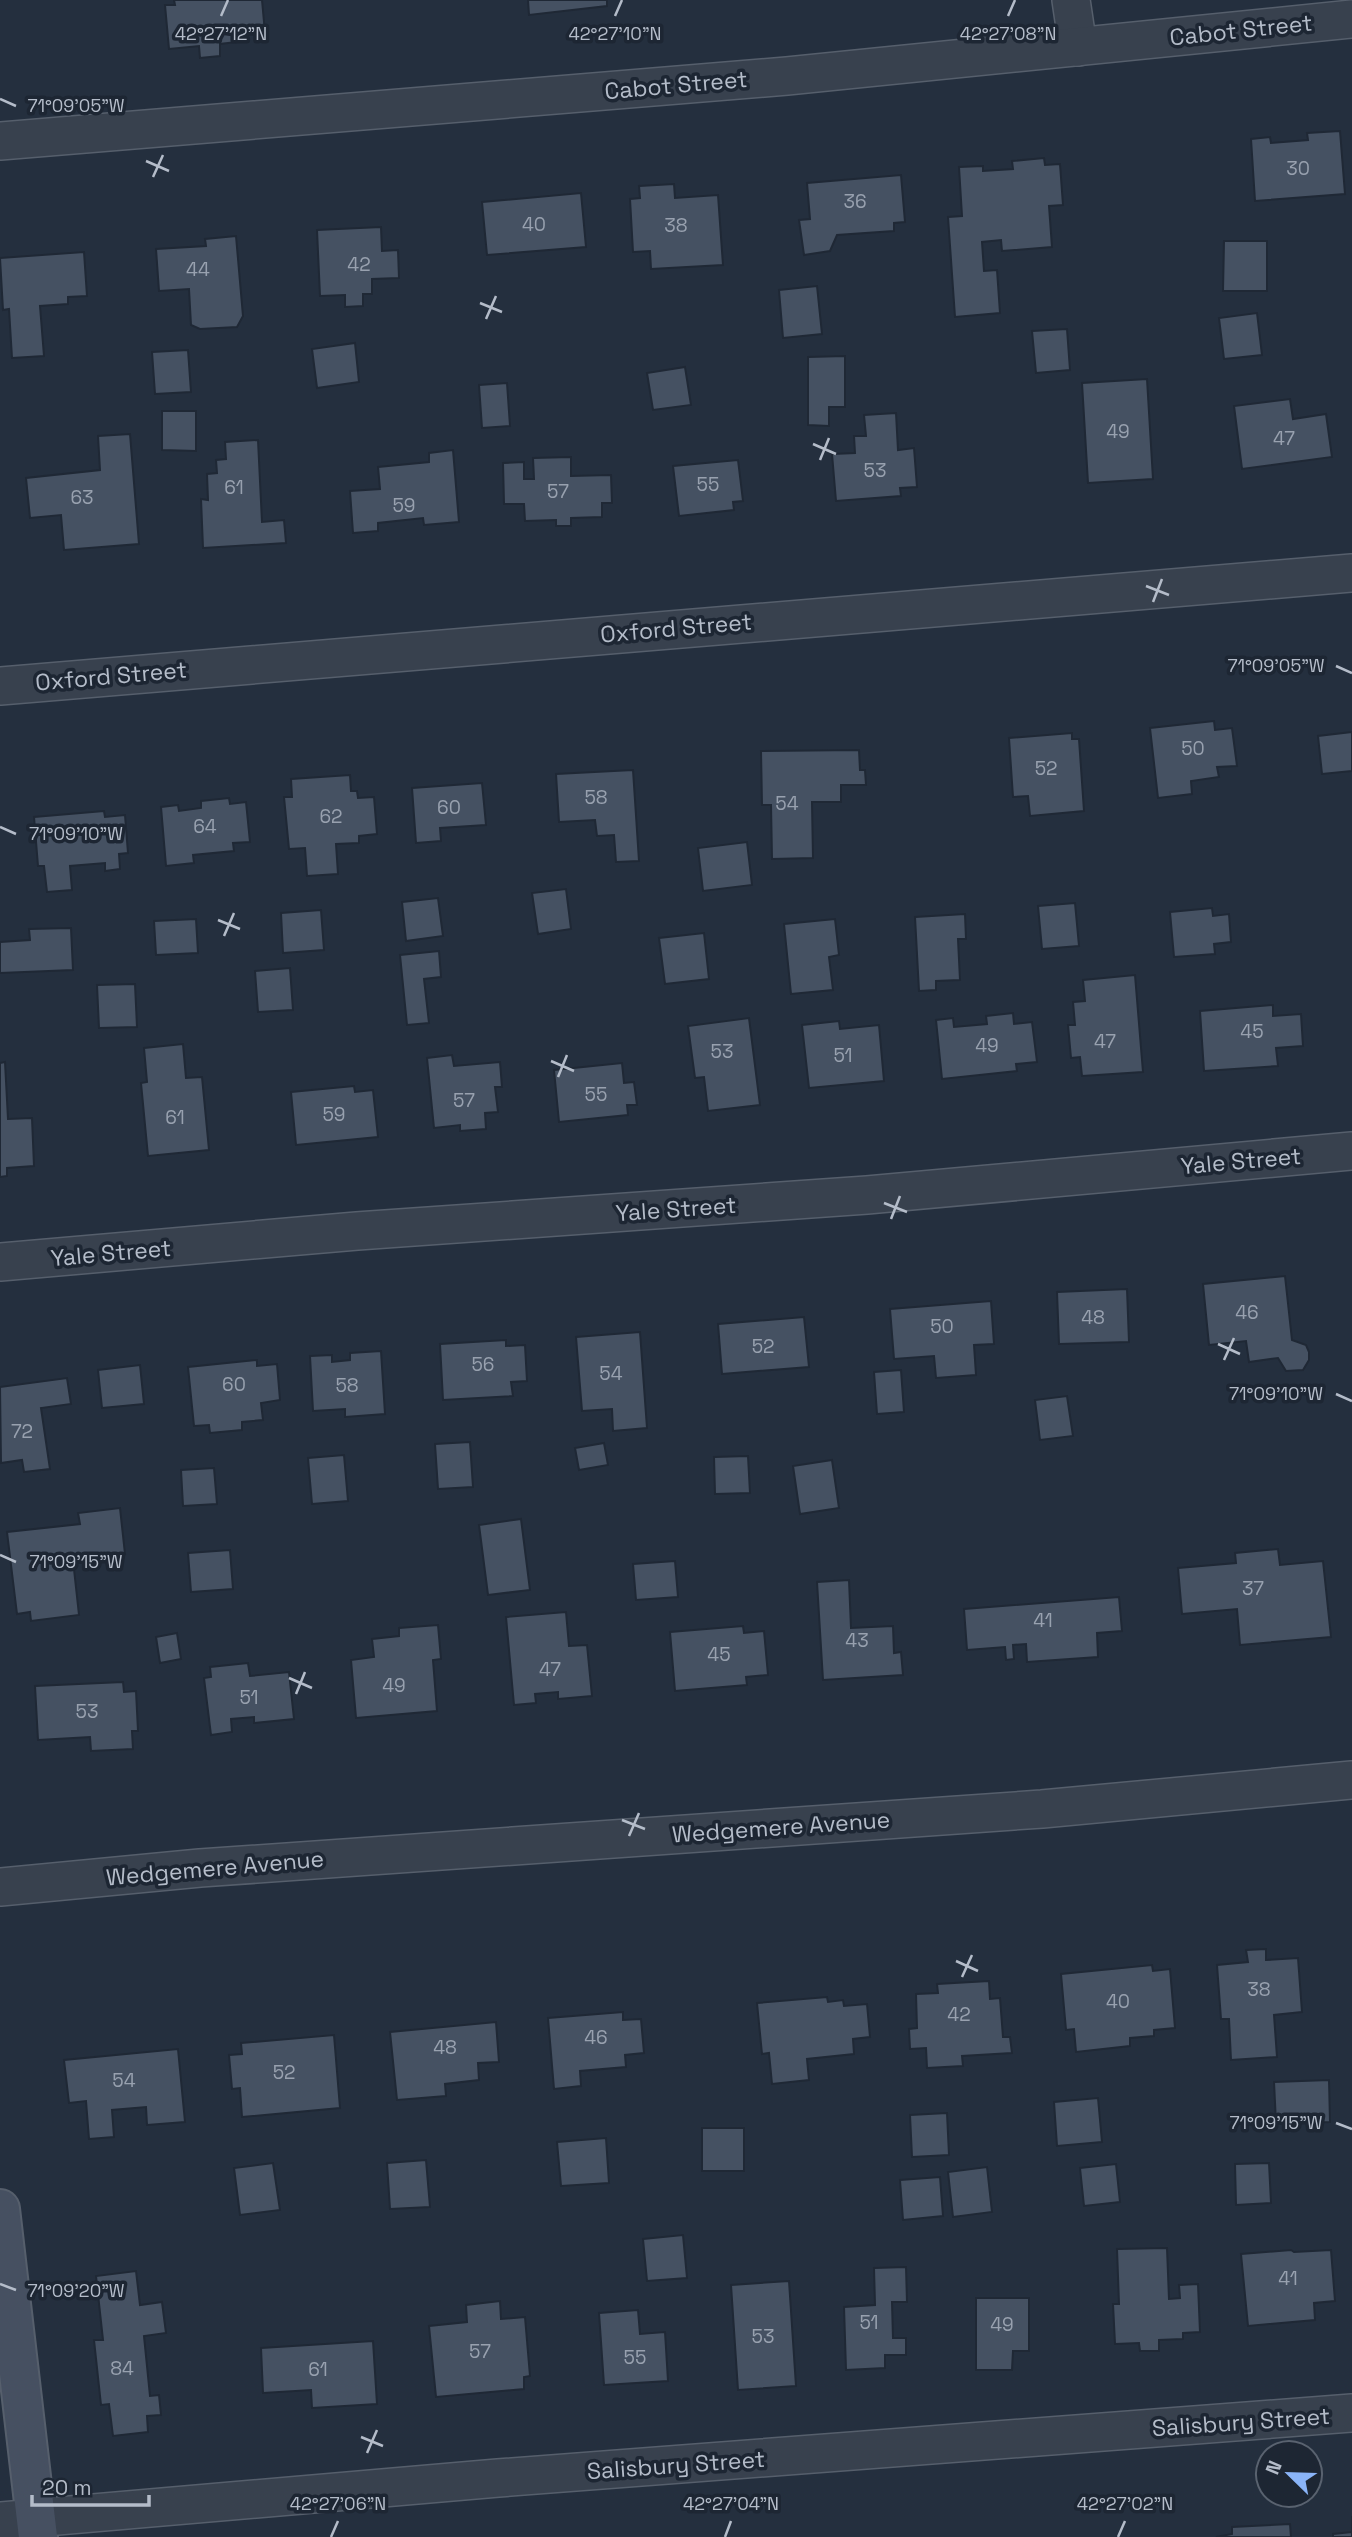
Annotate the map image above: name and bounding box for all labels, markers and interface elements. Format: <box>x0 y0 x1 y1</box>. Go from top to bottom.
street label: Cabot Street <box>1168 8 1314 52</box>
text: 42°27'12"N <box>175 22 267 45</box>
text: 42°27'10"N <box>568 22 662 45</box>
text: 42°27'08"N <box>960 22 1056 45</box>
street label: Cabot Street <box>603 64 749 106</box>
text: 71°09'05"W <box>27 94 125 117</box>
house number: 30 <box>1286 156 1310 181</box>
house number: 36 <box>843 189 867 214</box>
house number: 40 <box>522 212 546 237</box>
house number: 38 <box>664 213 688 238</box>
house number: 42 <box>347 252 371 277</box>
house number: 44 <box>186 257 210 282</box>
house number: 49 <box>1106 419 1130 444</box>
house number: 47 <box>1273 426 1295 451</box>
house number: 53 <box>864 458 886 483</box>
house number: 55 <box>697 472 719 497</box>
house number: 61 <box>224 475 244 500</box>
house number: 57 <box>547 479 569 504</box>
house number: 63 <box>70 485 94 510</box>
house number: 59 <box>392 493 416 518</box>
street label: Oxford Street <box>599 606 753 650</box>
street label: Oxford Street <box>34 654 188 698</box>
text: 71°09'05"W <box>1227 654 1325 677</box>
house number: 50 <box>1181 736 1205 761</box>
house number: 52 <box>1035 756 1057 781</box>
house number: 58 <box>584 785 608 810</box>
house number: 54 <box>775 791 799 816</box>
house number: 60 <box>437 795 461 820</box>
house number: 62 <box>319 804 343 829</box>
house number: 64 <box>193 814 217 839</box>
text: 71°09'10"W <box>29 822 123 845</box>
house number: 45 <box>1240 1019 1264 1044</box>
house number: 47 <box>1094 1029 1116 1054</box>
house number: 49 <box>975 1033 999 1058</box>
house number: 53 <box>711 1039 733 1064</box>
house number: 51 <box>833 1043 853 1068</box>
house number: 55 <box>585 1082 607 1107</box>
house number: 57 <box>453 1088 475 1113</box>
house number: 59 <box>322 1102 346 1127</box>
house number: 61 <box>165 1105 185 1130</box>
street label: Yale Street <box>1180 1141 1302 1181</box>
street label: Yale Street <box>615 1190 737 1228</box>
street label: Yale Street <box>50 1233 172 1273</box>
house number: 46 <box>1235 1300 1259 1325</box>
house number: 48 <box>1081 1305 1105 1330</box>
house number: 50 <box>930 1314 954 1339</box>
house number: 52 <box>752 1334 774 1359</box>
house number: 56 <box>471 1352 495 1377</box>
house number: 54 <box>599 1361 623 1386</box>
house number: 60 <box>222 1372 246 1397</box>
house number: 58 <box>335 1373 359 1398</box>
text: 71°09'10"W <box>1229 1382 1323 1405</box>
house number: 72 <box>11 1419 33 1444</box>
text: 71°09'15"W <box>29 1550 123 1573</box>
house number: 37 <box>1242 1576 1264 1601</box>
house number: 41 <box>1033 1608 1053 1633</box>
house number: 43 <box>845 1628 869 1653</box>
house number: 45 <box>707 1642 731 1667</box>
house number: 47 <box>539 1657 561 1682</box>
house number: 49 <box>382 1673 406 1698</box>
house number: 51 <box>239 1685 259 1710</box>
house number: 53 <box>76 1699 98 1724</box>
street label: Wedgemere Avenue <box>671 1804 891 1850</box>
street label: Wedgemere Avenue <box>105 1844 325 1892</box>
house number: 38 <box>1247 1977 1271 2002</box>
house number: 40 <box>1106 1989 1130 2014</box>
house number: 42 <box>947 2002 971 2027</box>
house number: 46 <box>584 2025 608 2050</box>
house number: 48 <box>433 2035 457 2060</box>
house number: 52 <box>273 2060 295 2085</box>
house number: 54 <box>112 2068 136 2093</box>
text: 71°09'15"W <box>1229 2111 1323 2134</box>
house number: 41 <box>1278 2266 1298 2291</box>
text: 71°09'20"W <box>27 2279 125 2302</box>
house number: 51 <box>859 2310 879 2335</box>
house number: 49 <box>990 2312 1014 2337</box>
house number: 53 <box>752 2324 774 2349</box>
house number: 57 <box>469 2339 491 2364</box>
house number: 55 <box>624 2345 646 2370</box>
house number: 84 <box>110 2356 134 2381</box>
house number: 61 <box>308 2357 328 2382</box>
street label: Salisbury Street <box>1151 2401 1331 2443</box>
north arrow <box>1254 2439 1324 2509</box>
street label: Salisbury Street <box>586 2444 766 2486</box>
text: N <box>1260 2457 1288 2478</box>
scale bar <box>32 2464 149 2508</box>
text: 20 m <box>42 2474 92 2501</box>
text: 42°27'06"N <box>290 2492 386 2515</box>
text: 42°27'04"N <box>683 2492 779 2515</box>
text: 42°27'02"N <box>1077 2492 1173 2515</box>

